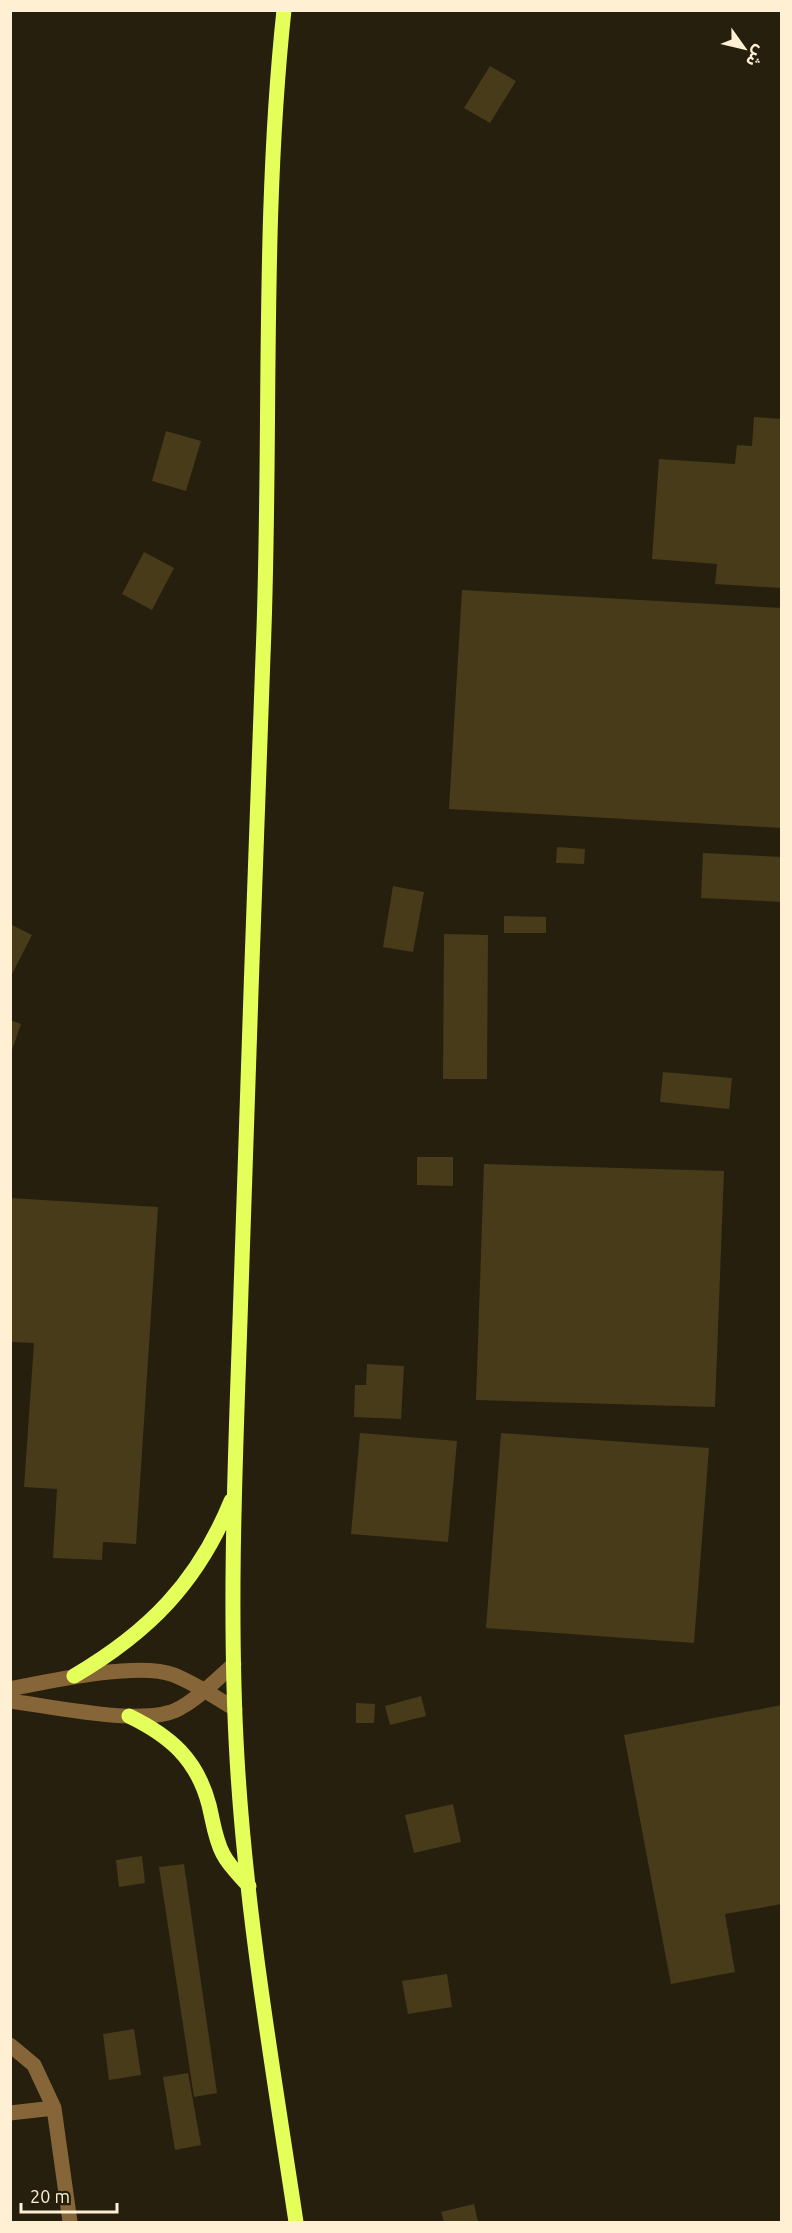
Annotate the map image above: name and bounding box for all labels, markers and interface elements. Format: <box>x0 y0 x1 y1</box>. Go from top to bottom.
north arrow <box>714 18 774 78</box>
text: ش <box>742 42 770 71</box>
scale bar <box>21 2176 117 2214</box>
text: 20 m <box>30 2186 70 2206</box>

